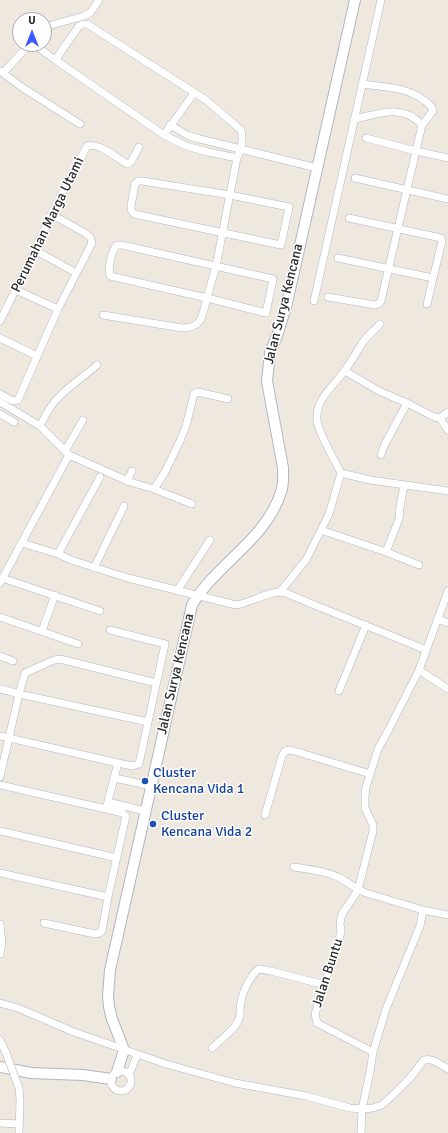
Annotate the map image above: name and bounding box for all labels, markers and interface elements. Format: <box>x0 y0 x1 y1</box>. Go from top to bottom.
north arrow <box>12 12 52 52</box>
text: U <box>28 14 36 27</box>
street label: Perumahan Marga Utami <box>8 155 88 295</box>
street label: Jalan Surya Kencana <box>261 242 307 366</box>
street label: Jalan Surya Kencana <box>154 612 198 736</box>
place label: Cluster Kencana Vida 1 <box>153 765 244 798</box>
marker: Cluster Kencana Vida 1 <box>140 776 150 786</box>
place label: Cluster Kencana Vida 2 <box>161 808 252 840</box>
marker: Cluster Kencana Vida 2 <box>148 819 158 829</box>
street label: Jalan Buntu <box>309 937 347 1009</box>

